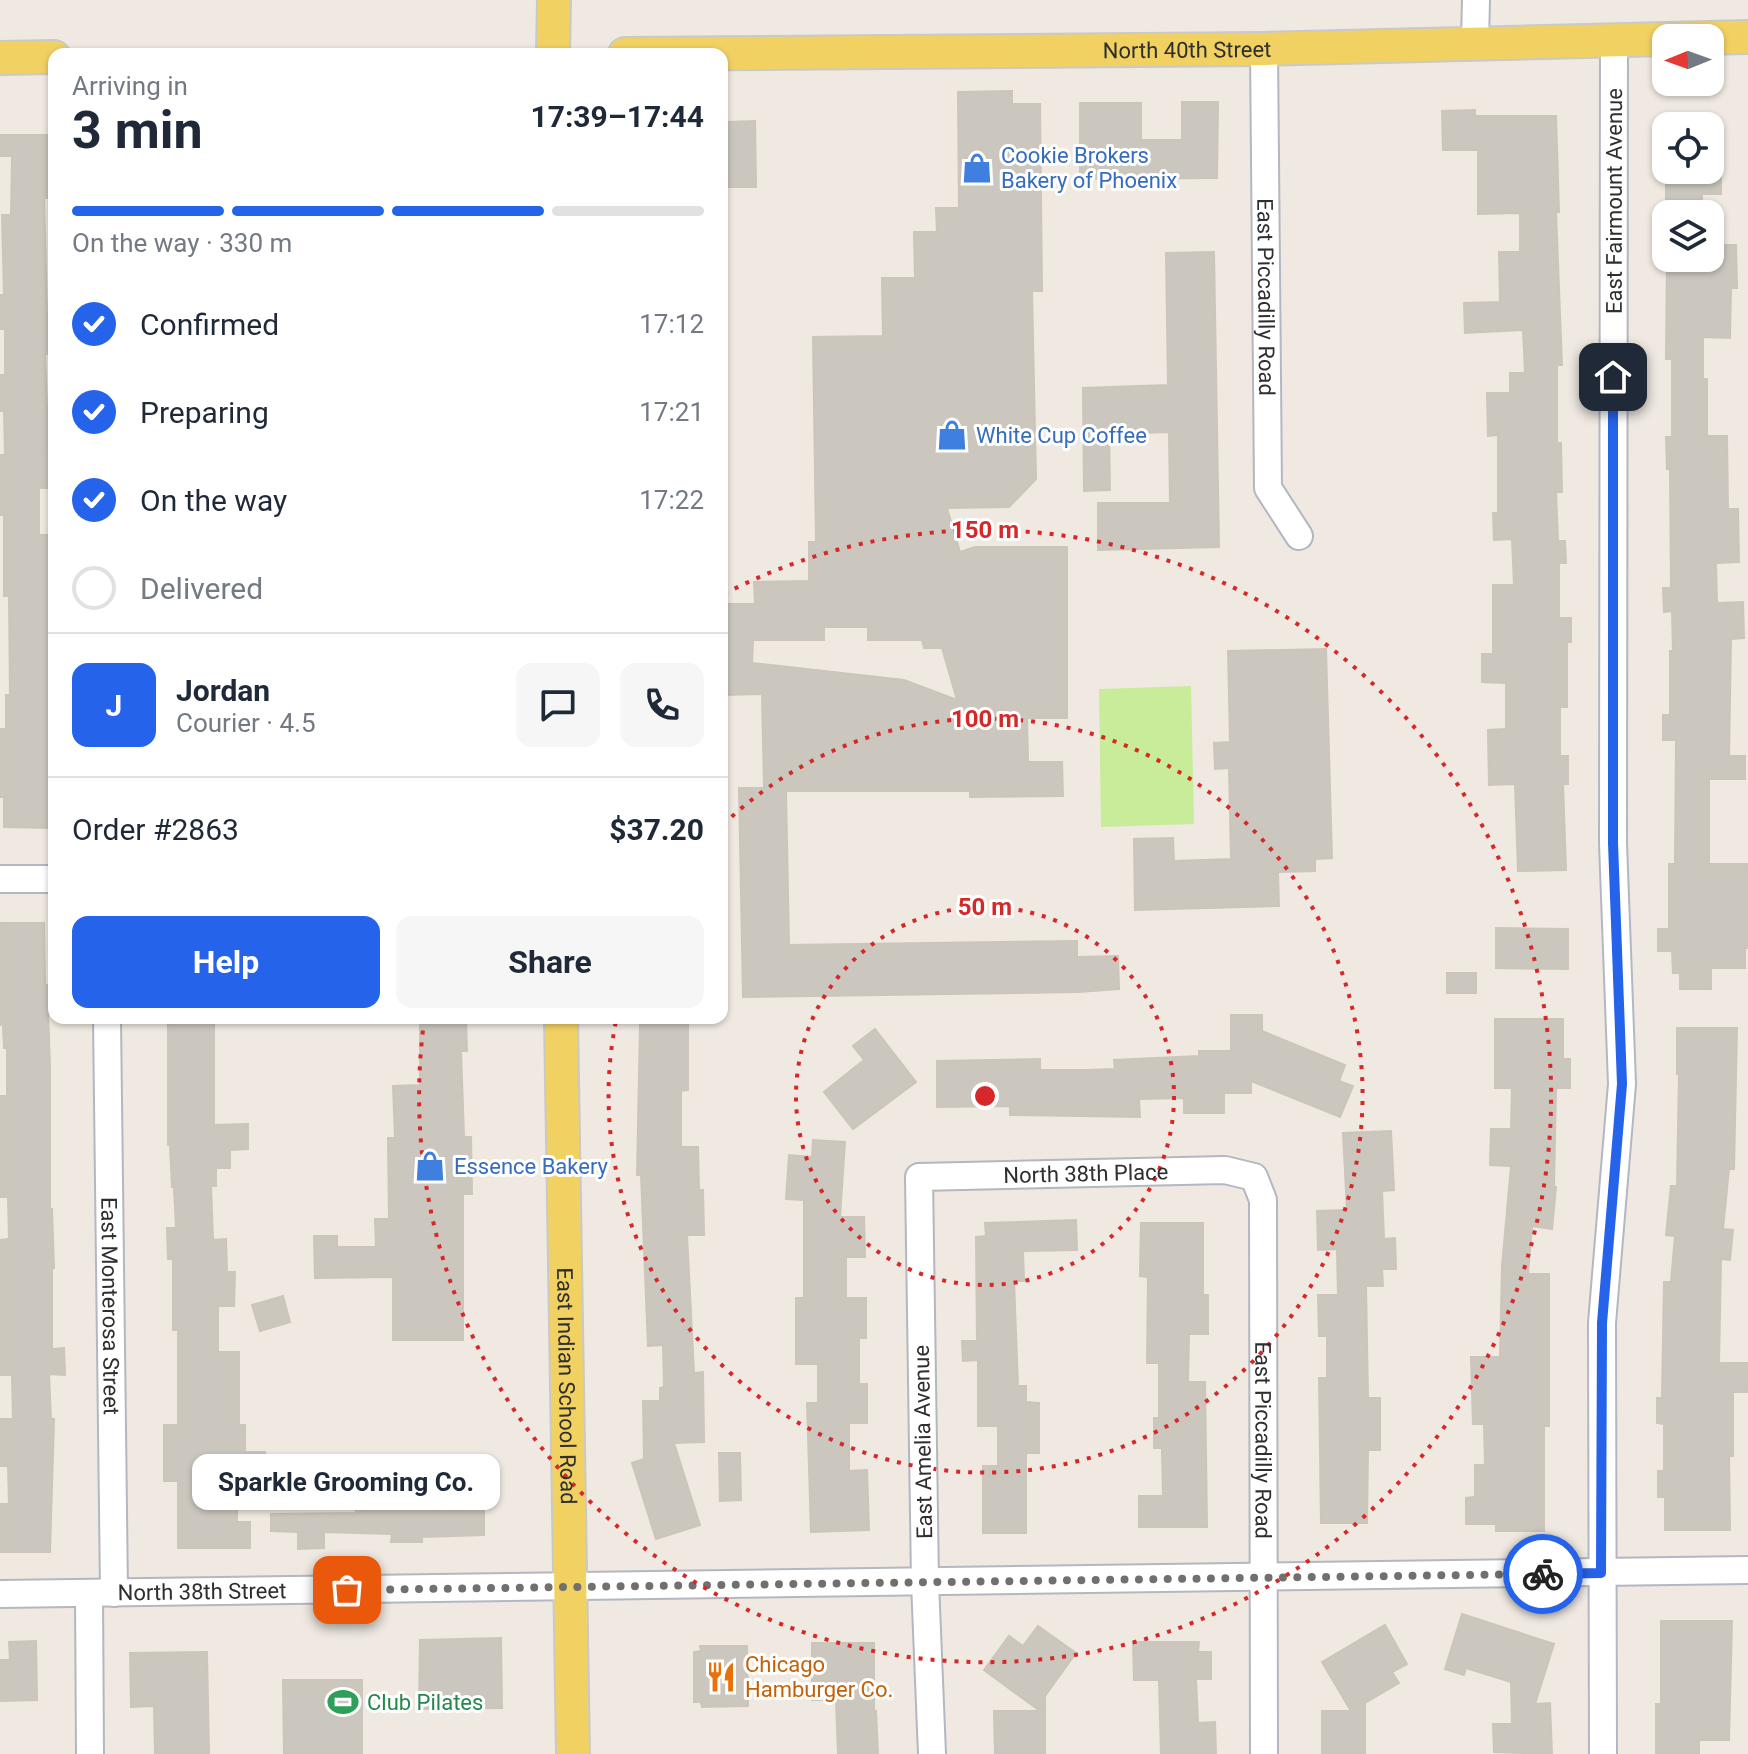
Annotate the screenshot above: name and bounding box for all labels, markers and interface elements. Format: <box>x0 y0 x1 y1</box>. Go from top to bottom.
north arrow <box>1652 24 1724 96</box>
map controls <box>1652 24 1724 272</box>
street label: North 40th Street <box>1103 36 1272 63</box>
text: Arriving in <box>72 71 188 101</box>
street label: East Fairmount Avenue <box>1601 88 1626 314</box>
text: 17:39–17:44 <box>530 99 704 134</box>
text: 3 min <box>72 100 203 161</box>
button: locate <box>1652 112 1724 184</box>
place label: Cookie Brokers Bakery of Phoenix <box>1001 143 1177 193</box>
shop icon: Cookie Brokers Bakery of Phoenix <box>960 151 994 185</box>
street label: East Piccadilly Road <box>1253 198 1280 396</box>
button: layers <box>1652 200 1724 272</box>
text: On the way · 330 m <box>72 228 292 258</box>
icon: check <box>72 302 116 346</box>
text: Confirmed <box>140 307 279 342</box>
text: 17:12 <box>639 309 704 339</box>
pin <box>1579 343 1647 411</box>
icon: home <box>1591 355 1635 399</box>
icon: check <box>72 390 116 434</box>
text: Preparing <box>140 395 269 430</box>
text: 17:21 <box>639 397 704 427</box>
shop icon: White Cup Coffee <box>935 418 969 452</box>
place label: White Cup Coffee <box>976 423 1147 448</box>
icon: check <box>72 478 116 522</box>
text: On the way <box>140 483 287 518</box>
text: 17:22 <box>639 485 704 515</box>
text: 150 m <box>951 516 1019 544</box>
text: Delivered <box>140 571 263 606</box>
button: chat <box>516 663 600 747</box>
button: phone <box>620 663 704 747</box>
text: Jordan <box>176 673 270 708</box>
text: J <box>106 688 122 723</box>
text: 100 m <box>951 705 1019 733</box>
text: Courier · 4.5 <box>176 708 316 738</box>
text: Order #2863 <box>72 812 239 847</box>
text: $37.20 <box>609 812 704 847</box>
text: 50 m <box>958 893 1012 921</box>
button: Help <box>72 916 380 1008</box>
button: Share <box>396 916 704 1008</box>
centre of rings <box>971 1082 999 1110</box>
shop icon: Essence Bakery <box>413 1149 447 1183</box>
place label: Essence Bakery <box>454 1154 609 1179</box>
street label: North 38th Place <box>1003 1159 1169 1188</box>
street label: East Monterosa Street <box>97 1197 124 1415</box>
street label: East Indian School Road <box>553 1267 581 1505</box>
street label: East Piccadilly Road <box>1251 1341 1276 1539</box>
street label: East Amelia Avenue <box>909 1345 937 1539</box>
callout: Sparkle Grooming Co. <box>193 1454 501 1510</box>
text: Sparkle Grooming Co. <box>218 1467 474 1497</box>
courier <box>1503 1534 1583 1614</box>
icon: bike <box>1521 1552 1565 1596</box>
pin <box>313 1556 381 1624</box>
icon: bag <box>325 1568 369 1612</box>
street label: North 38th Street <box>117 1578 286 1605</box>
place label: Chicago Hamburger Co. <box>745 1652 893 1702</box>
restaurant icon: Chicago Hamburger Co. <box>704 1660 738 1694</box>
sports icon: Club Pilates <box>326 1685 360 1719</box>
place label: Club Pilates <box>367 1690 483 1715</box>

